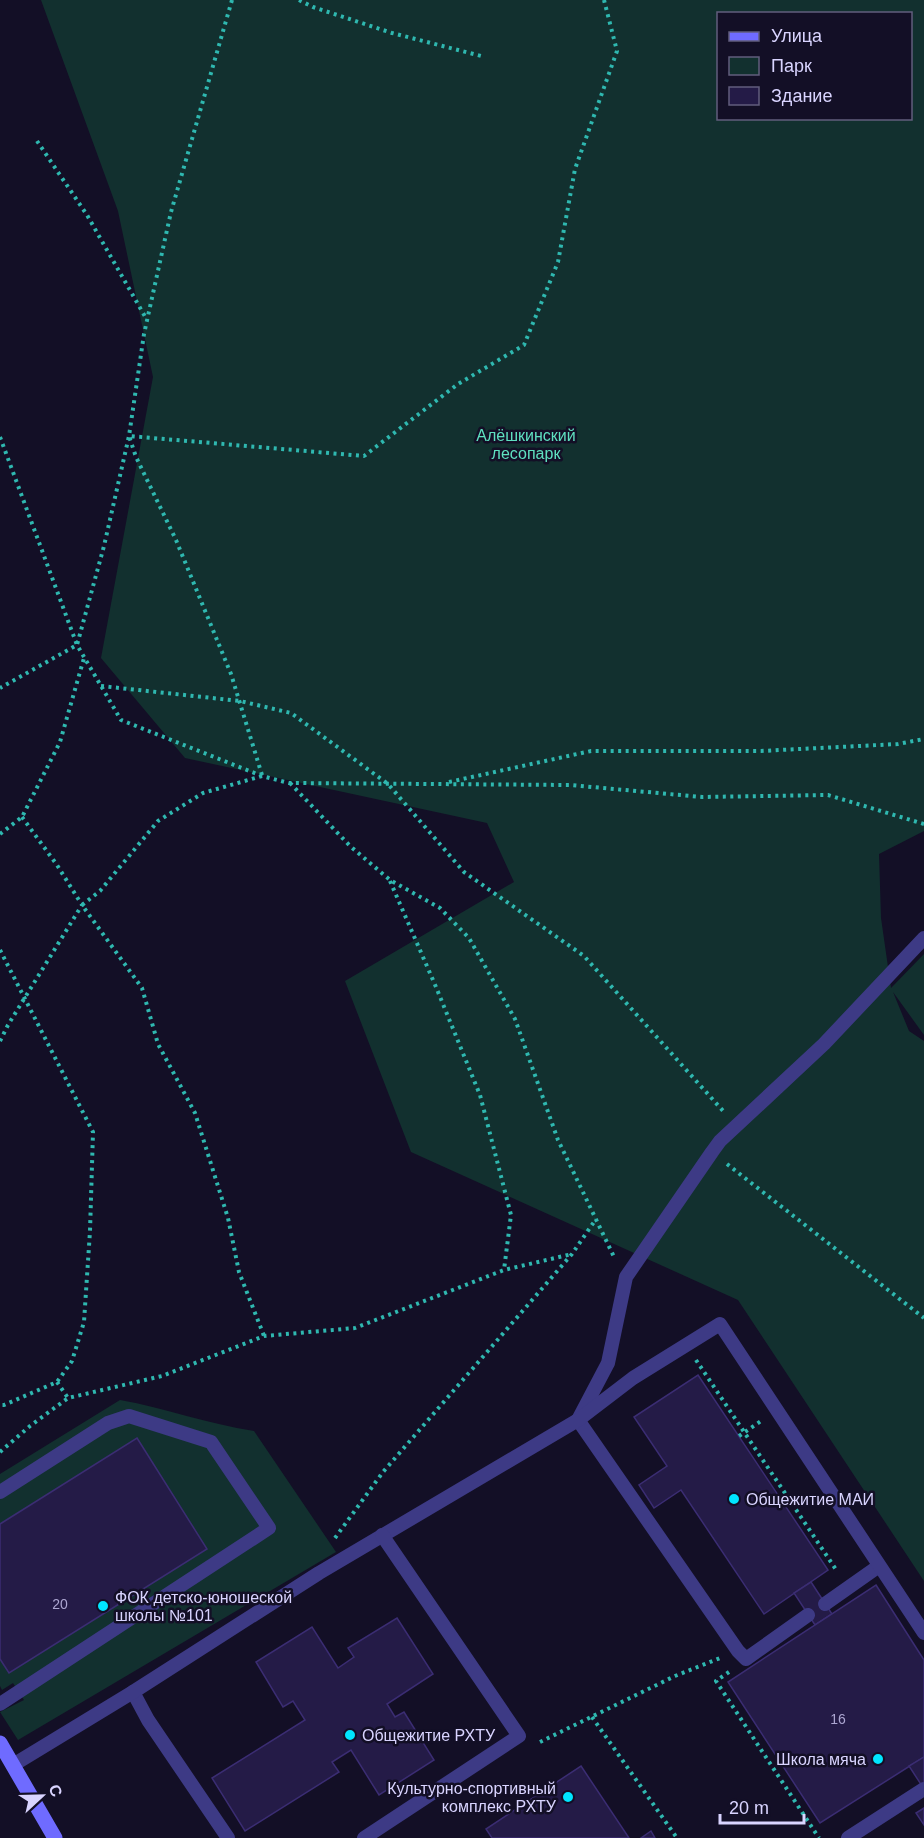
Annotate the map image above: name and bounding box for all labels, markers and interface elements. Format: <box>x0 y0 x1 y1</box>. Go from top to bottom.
legend <box>717 12 912 120</box>
text: Улица <box>771 26 823 46</box>
text: Парк <box>771 56 812 76</box>
text: Здание <box>771 86 832 106</box>
park label: Алёшкинский лесопарк <box>476 427 576 462</box>
place label: Общежитие МАИ <box>746 1491 874 1508</box>
marker: Общежитие МАИ <box>727 1492 741 1506</box>
place label: ФОК детско-юношеской школы №101 <box>115 1589 292 1624</box>
house number: 20 <box>52 1596 68 1612</box>
marker: ФОК детско-юношеской школы №101 <box>96 1599 110 1613</box>
house number: 16 <box>830 1711 846 1727</box>
place label: Общежитие РХТУ <box>362 1727 496 1744</box>
marker: Общежитие РХТУ <box>343 1728 357 1742</box>
place label: Школа мяча <box>776 1751 866 1768</box>
marker: Школа мяча <box>871 1752 885 1766</box>
north arrow <box>12 1766 72 1826</box>
place label: Культурно-спортивный комплекс РХТУ <box>387 1780 557 1815</box>
text: С <box>45 1782 66 1800</box>
scale bar <box>720 1787 804 1825</box>
marker: Культурно-спортивный комплекс РХТУ <box>561 1790 575 1804</box>
text: 20 m <box>729 1798 769 1818</box>

